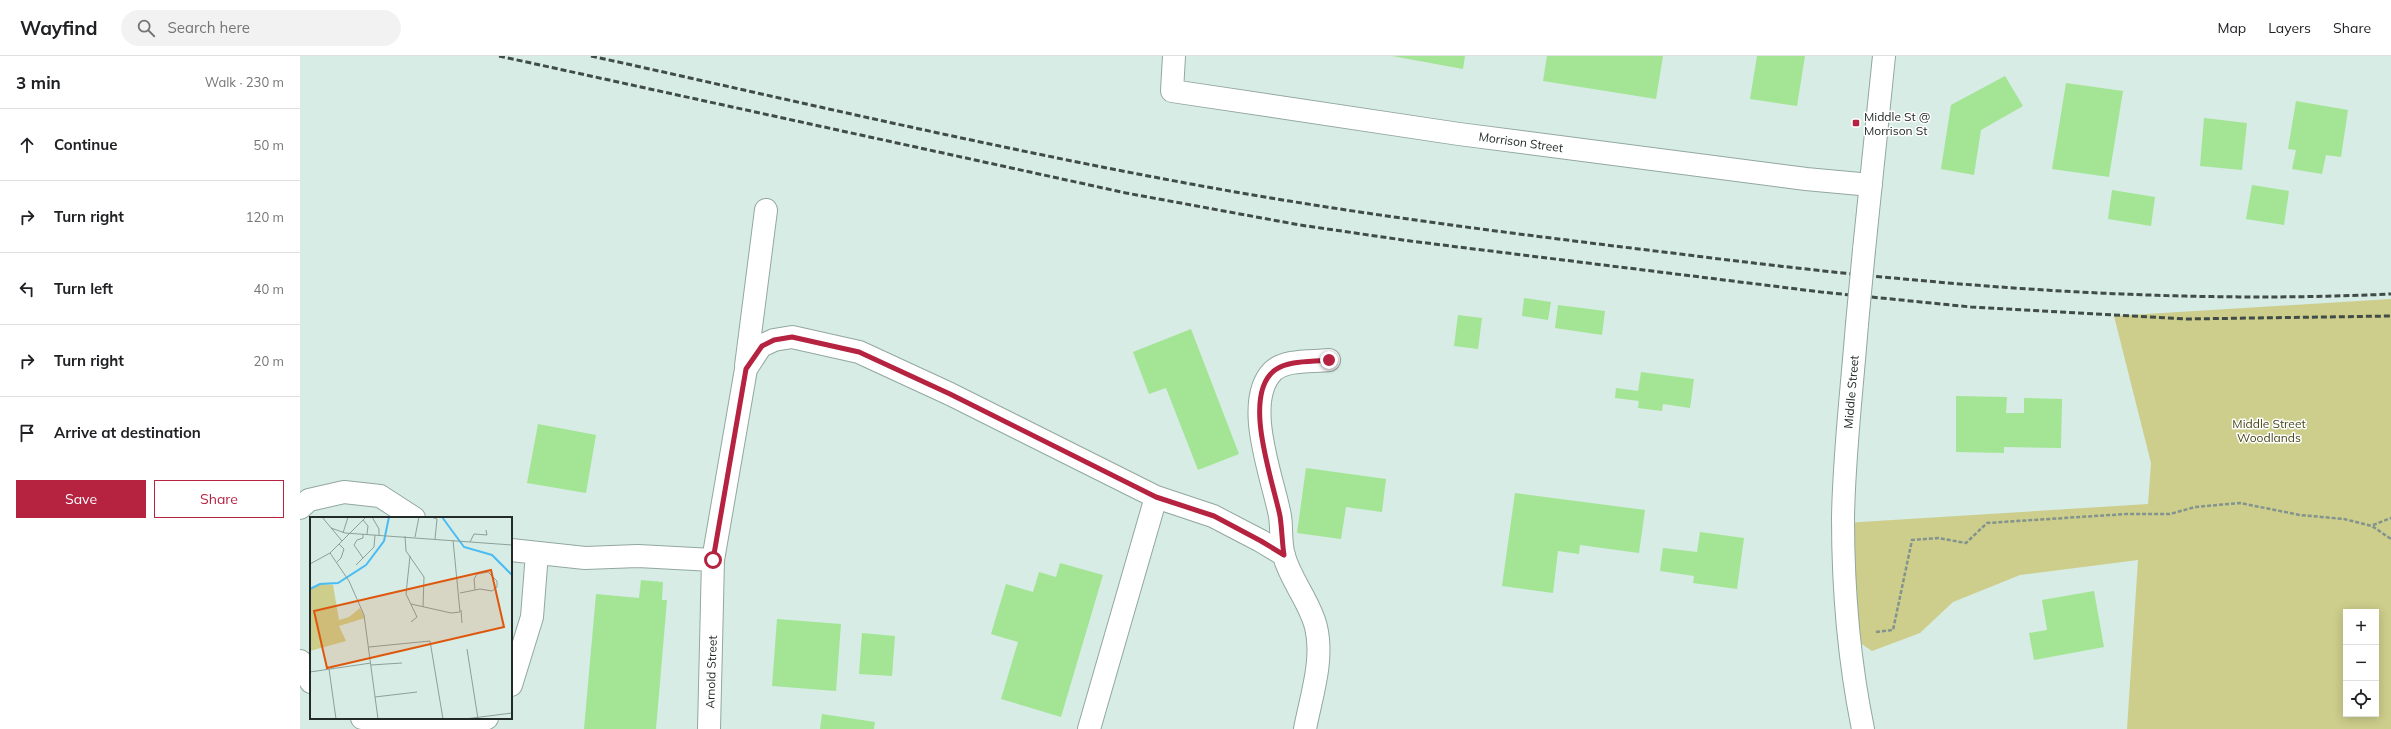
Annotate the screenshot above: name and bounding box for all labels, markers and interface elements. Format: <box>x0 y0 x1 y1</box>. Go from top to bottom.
search box <box>121 10 401 46</box>
text: Wayfind <box>20 16 97 40</box>
icon: search <box>135 17 157 39</box>
text: Search here <box>167 18 250 37</box>
text: Map <box>2217 19 2246 37</box>
text: Layers <box>2268 19 2311 37</box>
text: Share <box>2333 19 2371 37</box>
text: 3 min <box>16 72 61 93</box>
text: Walk · 230 m <box>205 74 284 90</box>
place label: Middle St @ Morrison St <box>1864 109 1930 138</box>
marker: Middle St @ Morrison St <box>1851 118 1861 128</box>
street label: Morrison Street <box>1478 129 1564 155</box>
icon: ahead <box>16 134 38 156</box>
text: Continue <box>54 135 117 154</box>
text: 50 m <box>254 137 284 153</box>
icon: right <box>16 206 38 228</box>
text: Turn right <box>54 207 124 226</box>
text: 120 m <box>246 209 284 225</box>
icon: left <box>16 278 38 300</box>
text: Turn left <box>54 279 113 298</box>
text: 40 m <box>254 281 284 297</box>
icon: right <box>16 350 38 372</box>
text: Turn right <box>54 351 124 370</box>
route end <box>1320 351 1338 369</box>
text: 20 m <box>254 353 284 369</box>
street label: Middle Street <box>1840 355 1862 429</box>
park label: Middle Street Woodlands <box>2232 416 2306 445</box>
icon: arrive <box>16 422 38 444</box>
text: Arrive at destination <box>54 423 201 442</box>
button: Save <box>16 480 146 518</box>
button: Share <box>154 480 284 518</box>
inset map <box>310 517 512 719</box>
route start <box>704 551 722 569</box>
map controls <box>2343 609 2379 717</box>
button: + <box>2343 609 2379 645</box>
street label: Arnold Street <box>702 635 720 709</box>
button: − <box>2343 645 2379 681</box>
button: locate <box>2343 681 2379 717</box>

